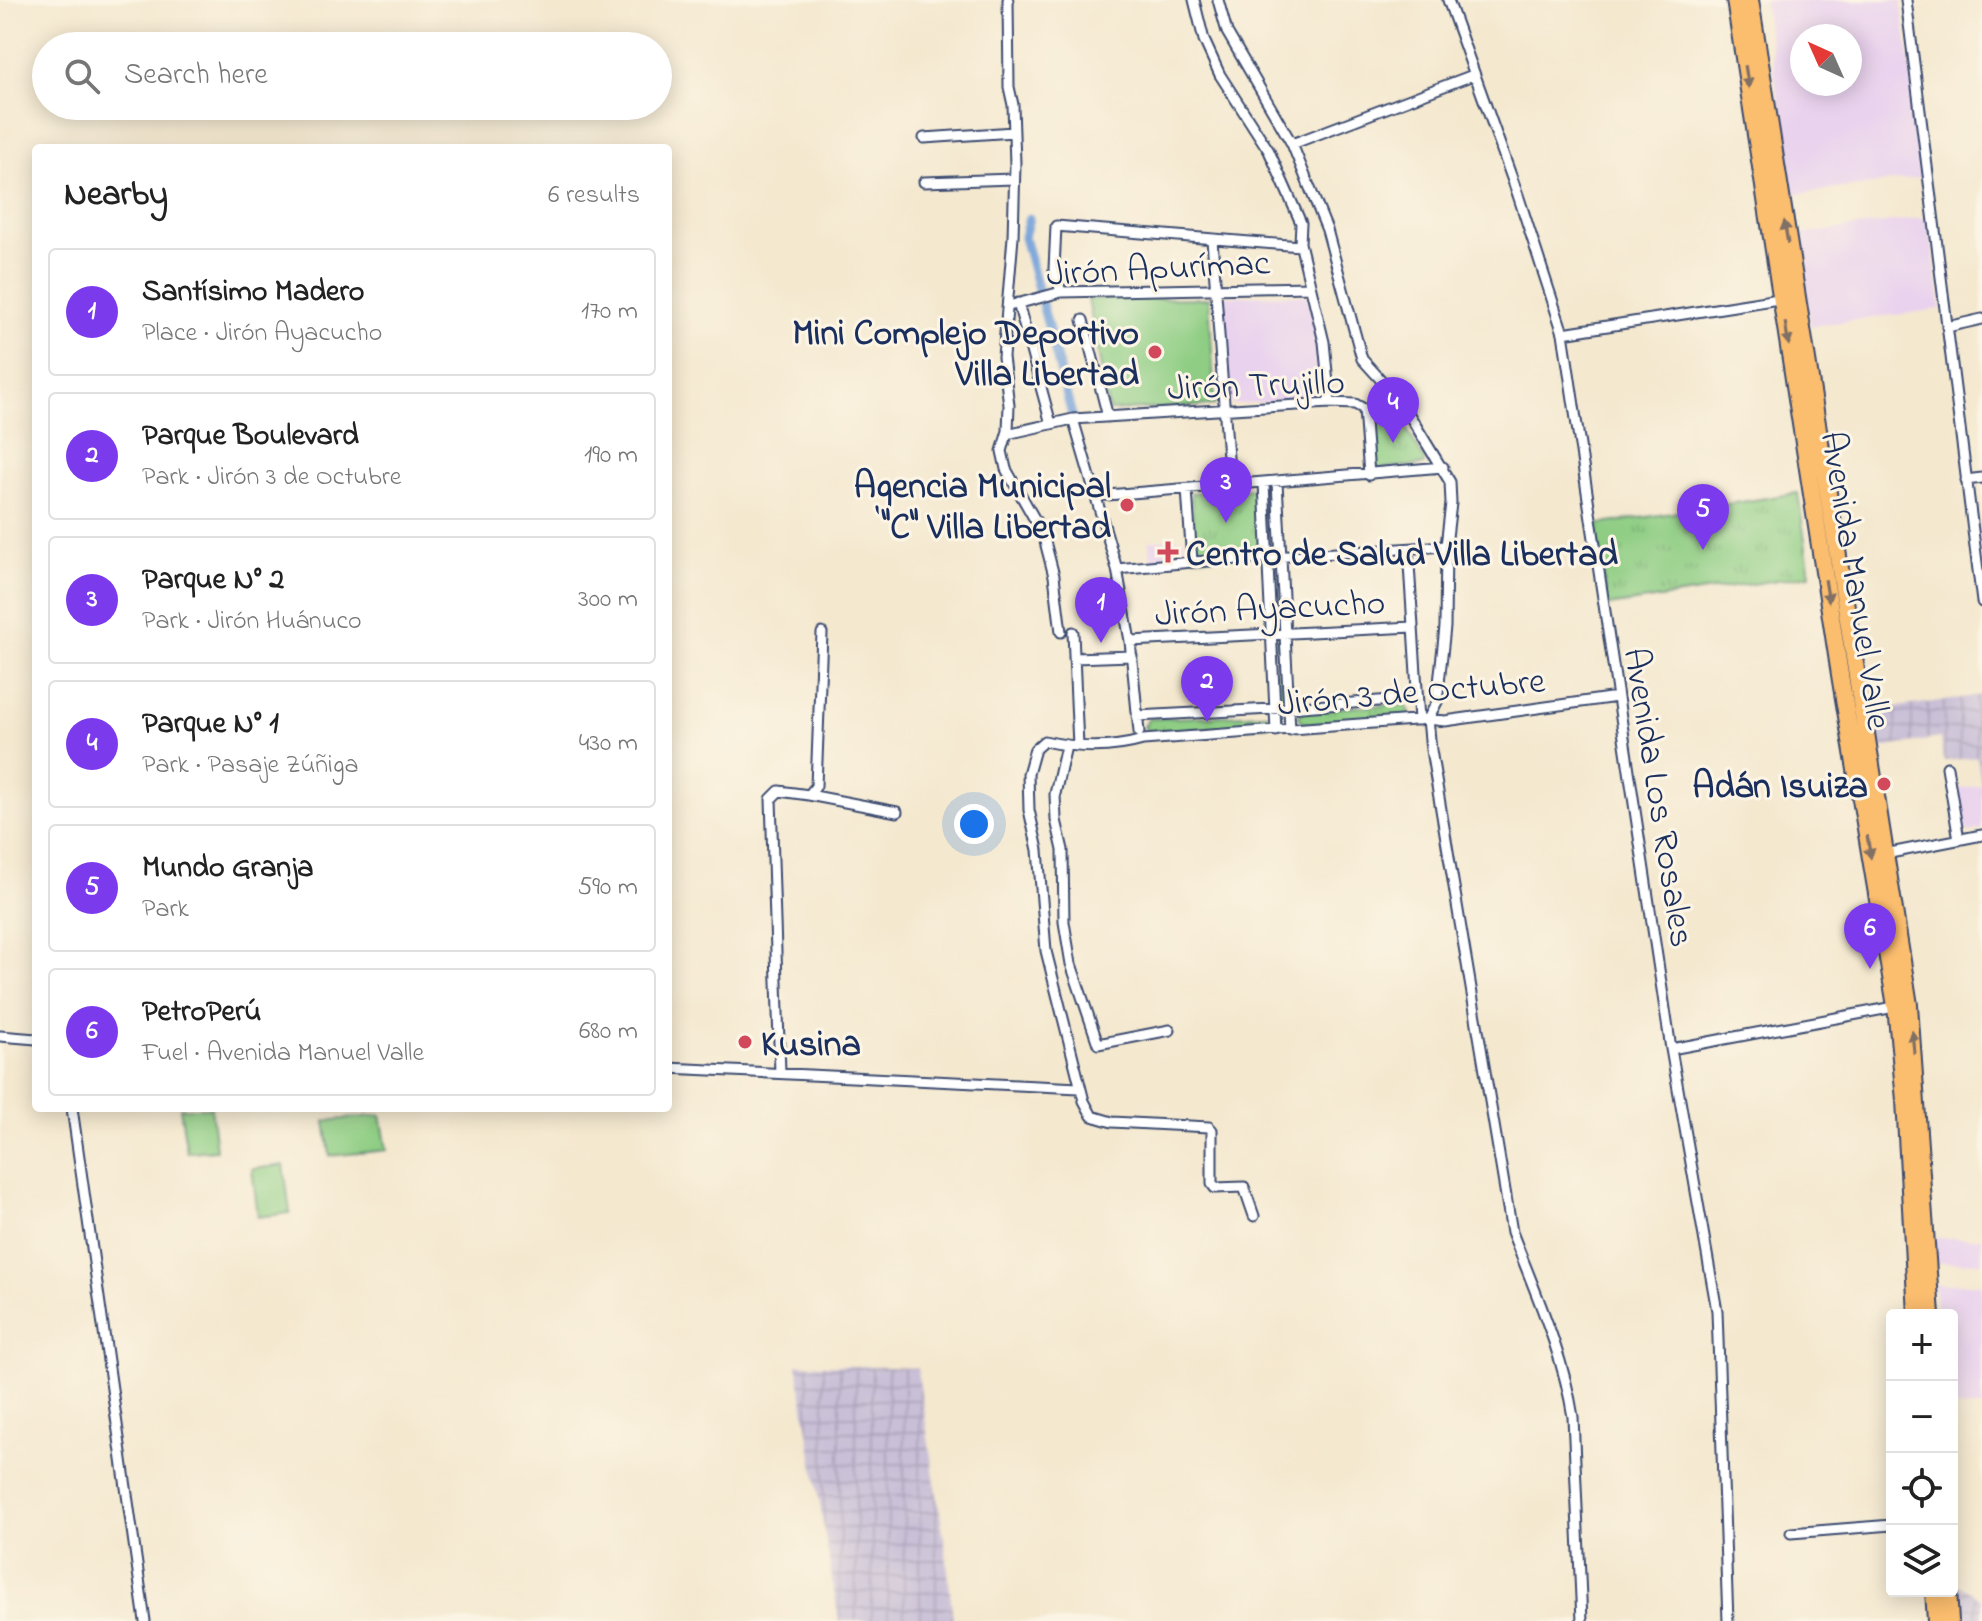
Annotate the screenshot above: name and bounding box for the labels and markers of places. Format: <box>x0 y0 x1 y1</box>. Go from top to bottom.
place label: Mini Complejo Deportivo Villa Libertad <box>792 309 1140 403</box>
marker: Mini Complejo Deportivo Villa Libertad <box>1146 343 1164 361</box>
pin: 4 <box>1367 377 1419 443</box>
pin: 3 <box>1200 457 1252 523</box>
place label: Agencia Municipal "C" Villa Libertad <box>854 462 1112 556</box>
pin: 5 <box>1677 484 1729 550</box>
marker: Agencia Municipal "C" Villa Libertad <box>1118 496 1136 514</box>
place label: Centro de Salud Villa Libertad <box>1186 530 1619 583</box>
marker: Centro de Salud Villa Libertad <box>1157 541 1179 563</box>
pin: 1 <box>1075 577 1127 643</box>
pin: 2 <box>1181 656 1233 722</box>
place label: Adán Isuiza <box>1692 762 1868 815</box>
marker: Adán Isuiza <box>1875 775 1893 793</box>
pin: 6 <box>1844 903 1896 969</box>
place label: Kusina <box>761 1020 861 1073</box>
marker: Kusina <box>736 1033 754 1051</box>

